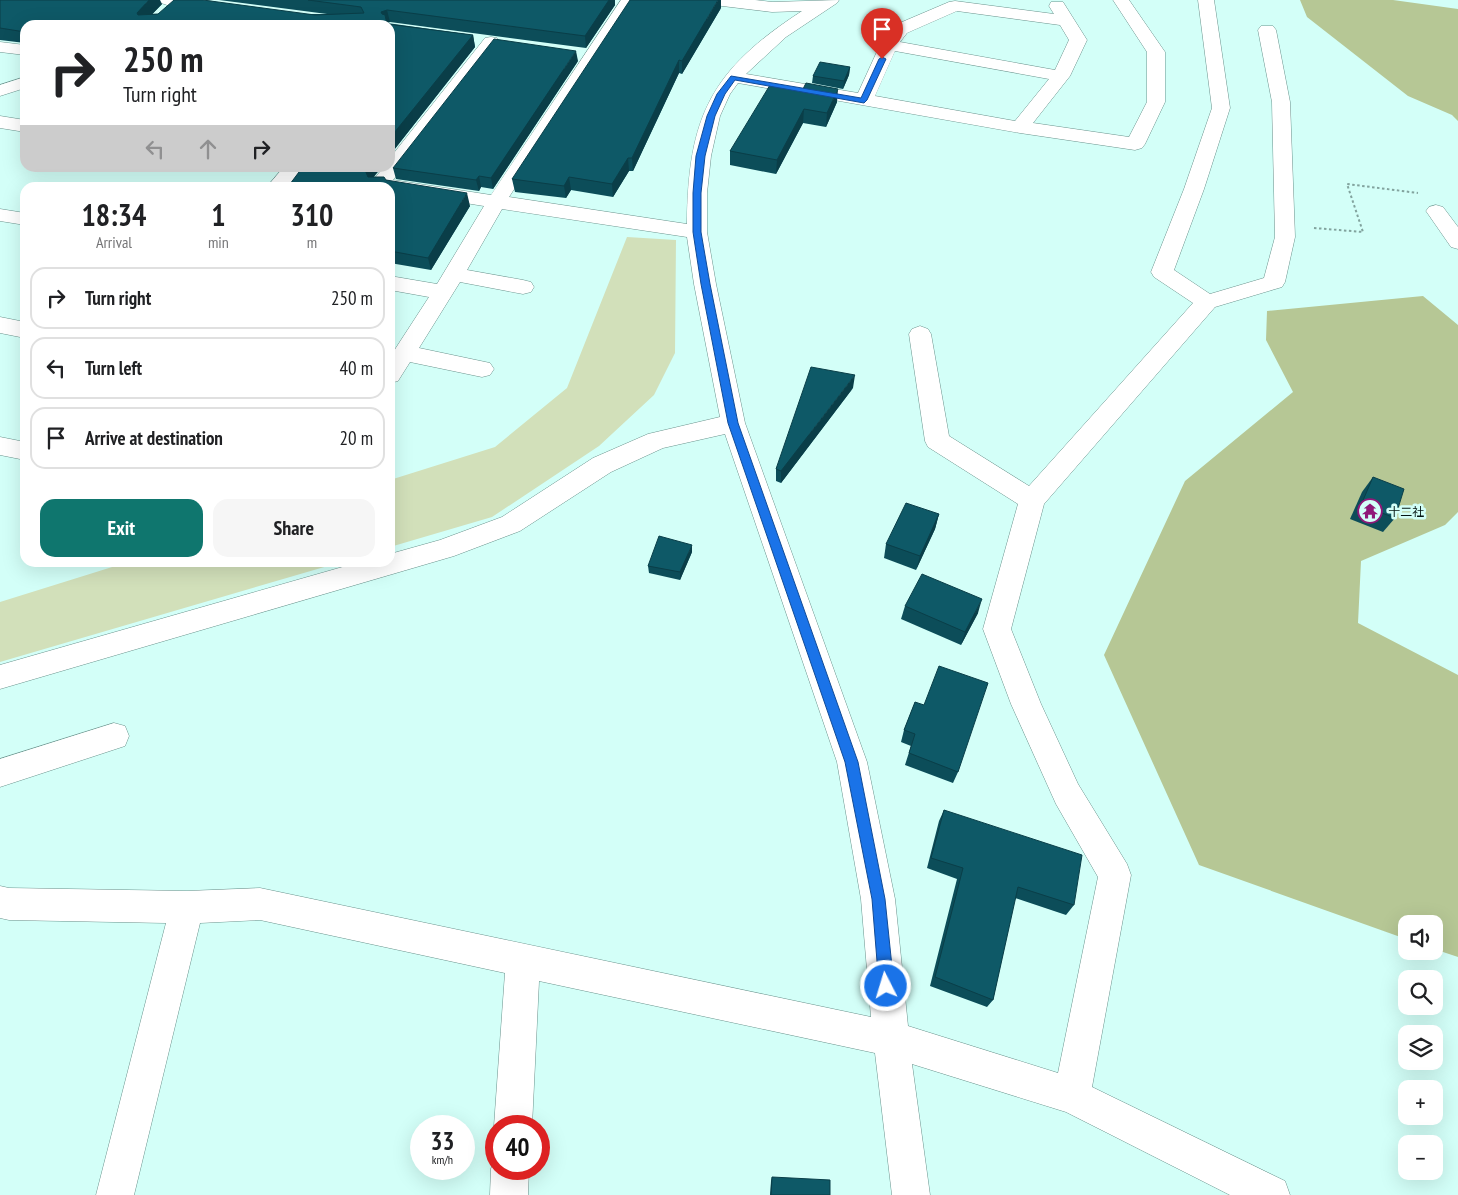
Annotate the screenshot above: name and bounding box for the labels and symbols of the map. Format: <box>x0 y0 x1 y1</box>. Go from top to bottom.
pin <box>861 8 903 59</box>
temple icon: 十二社 <box>1357 498 1383 524</box>
place label: 十二社 <box>1388 504 1424 519</box>
position arrow <box>859 959 911 1011</box>
speed limit sign: 40 <box>485 1115 550 1180</box>

